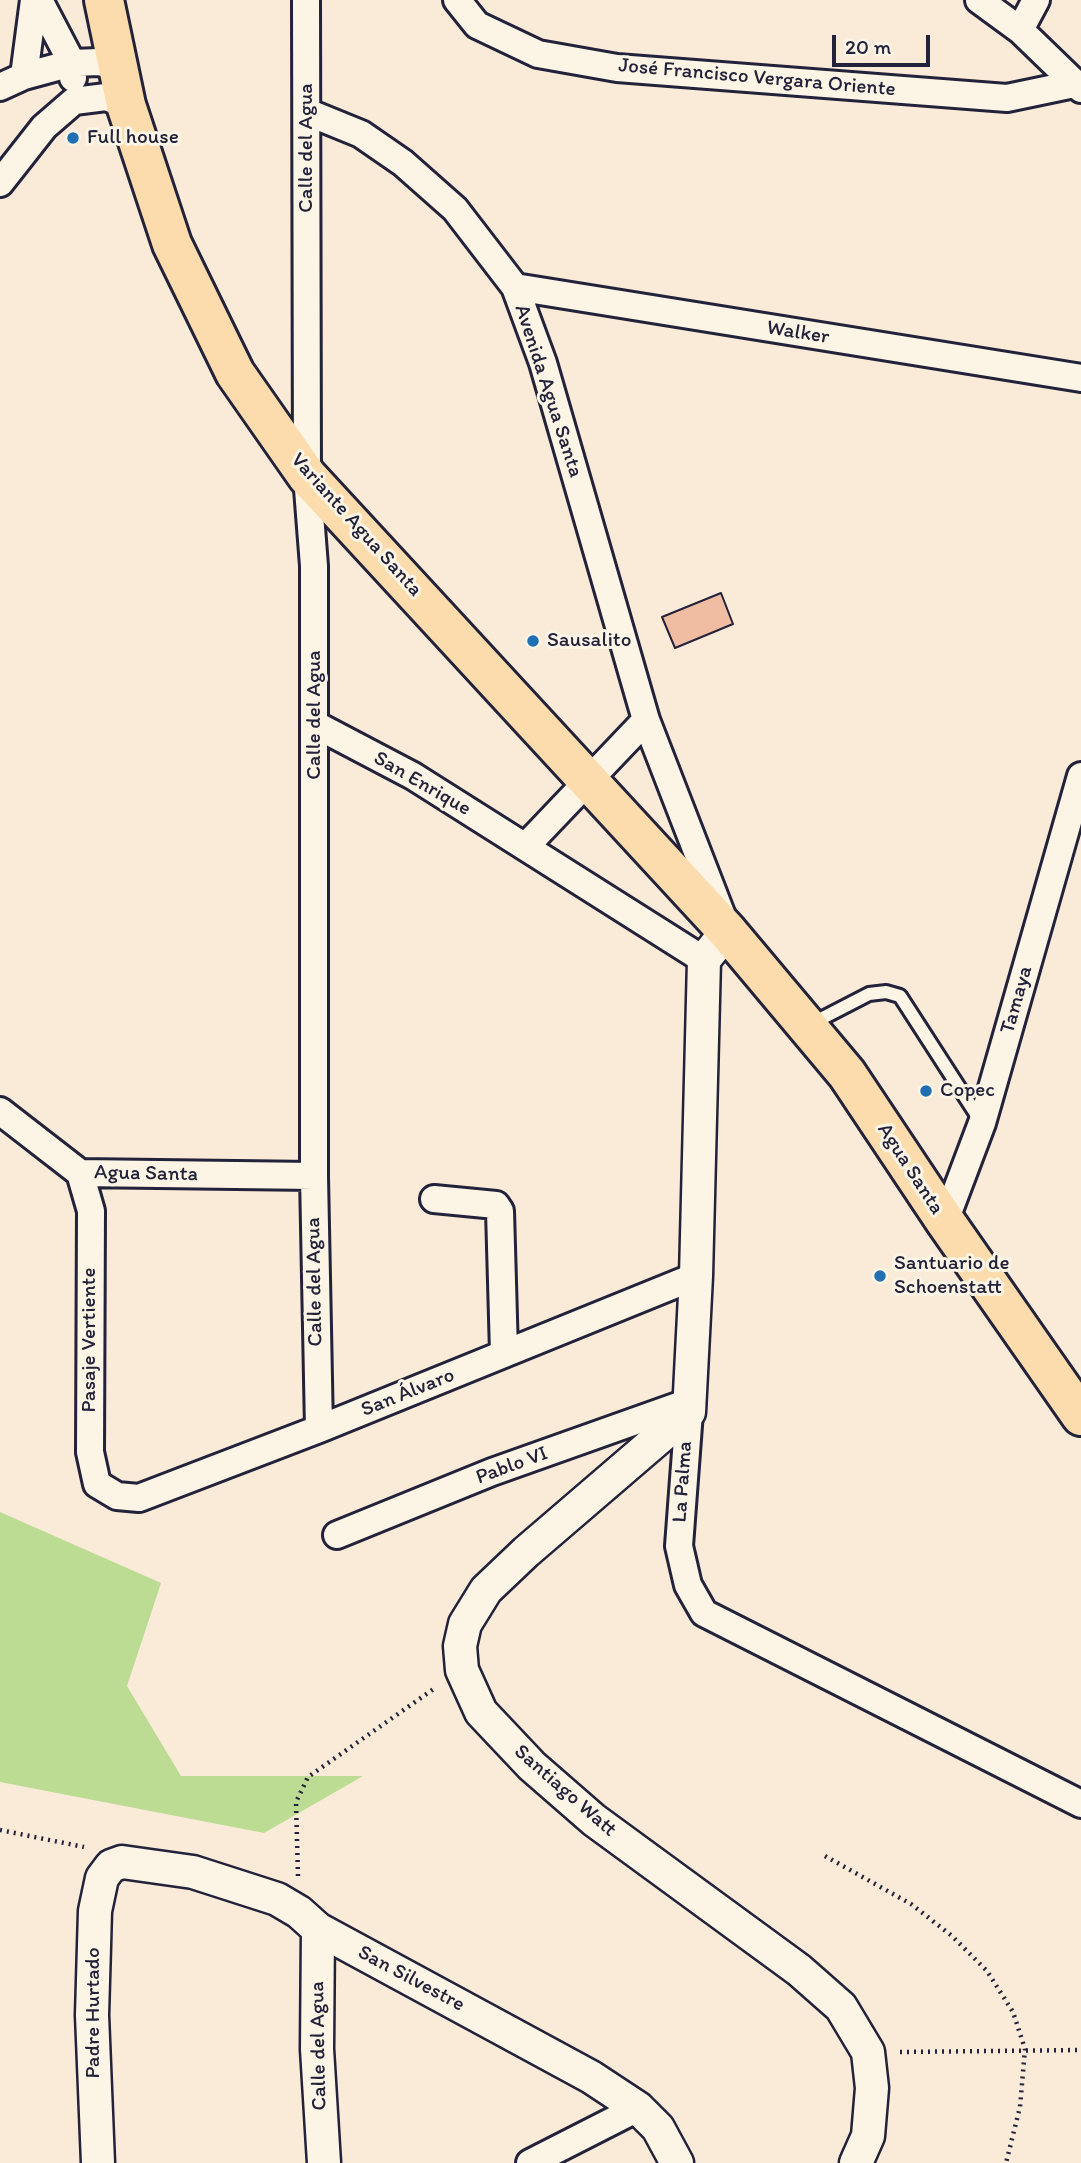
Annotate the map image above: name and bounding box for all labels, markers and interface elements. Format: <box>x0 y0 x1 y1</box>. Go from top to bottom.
scale bar <box>836 21 934 65</box>
text: 20 m <box>845 34 891 59</box>
street label: José Francisco Vergara Oriente <box>617 53 897 103</box>
street label: Calle del Agua <box>294 83 320 213</box>
place label: Full house <box>87 125 179 151</box>
marker: Full house <box>65 130 81 146</box>
street label: Avenida Agua Santa <box>508 301 588 481</box>
street label: Walker <box>765 316 831 350</box>
street label: Variante Agua Santa <box>285 448 427 602</box>
place label: Sausalito <box>547 628 631 654</box>
marker: Sausalito <box>525 633 541 649</box>
street label: Calle del Agua <box>302 650 328 780</box>
street label: San Enrique <box>369 746 475 822</box>
street label: Tamaya <box>995 963 1039 1037</box>
place label: Copec <box>940 1078 995 1104</box>
marker: Copec <box>918 1083 934 1099</box>
street label: Agua Santa <box>871 1119 949 1219</box>
street label: Agua Santa <box>94 1160 198 1188</box>
street label: Calle del Agua <box>301 1217 329 1347</box>
place label: Santuario de Schoenstatt <box>894 1251 1009 1301</box>
street label: Pasaje Vertiente <box>77 1267 103 1413</box>
marker: Santuario de Schoenstatt <box>872 1268 888 1284</box>
street label: San Álvaro <box>358 1363 458 1423</box>
street label: La Palma <box>668 1440 698 1524</box>
street label: Pablo VI <box>473 1441 551 1491</box>
street label: Santiago Watt <box>508 1739 622 1843</box>
street label: San Silvestre <box>353 1940 469 2018</box>
street label: Padre Hurtado <box>81 1947 107 2079</box>
street label: Calle del Agua <box>305 1981 333 2111</box>

